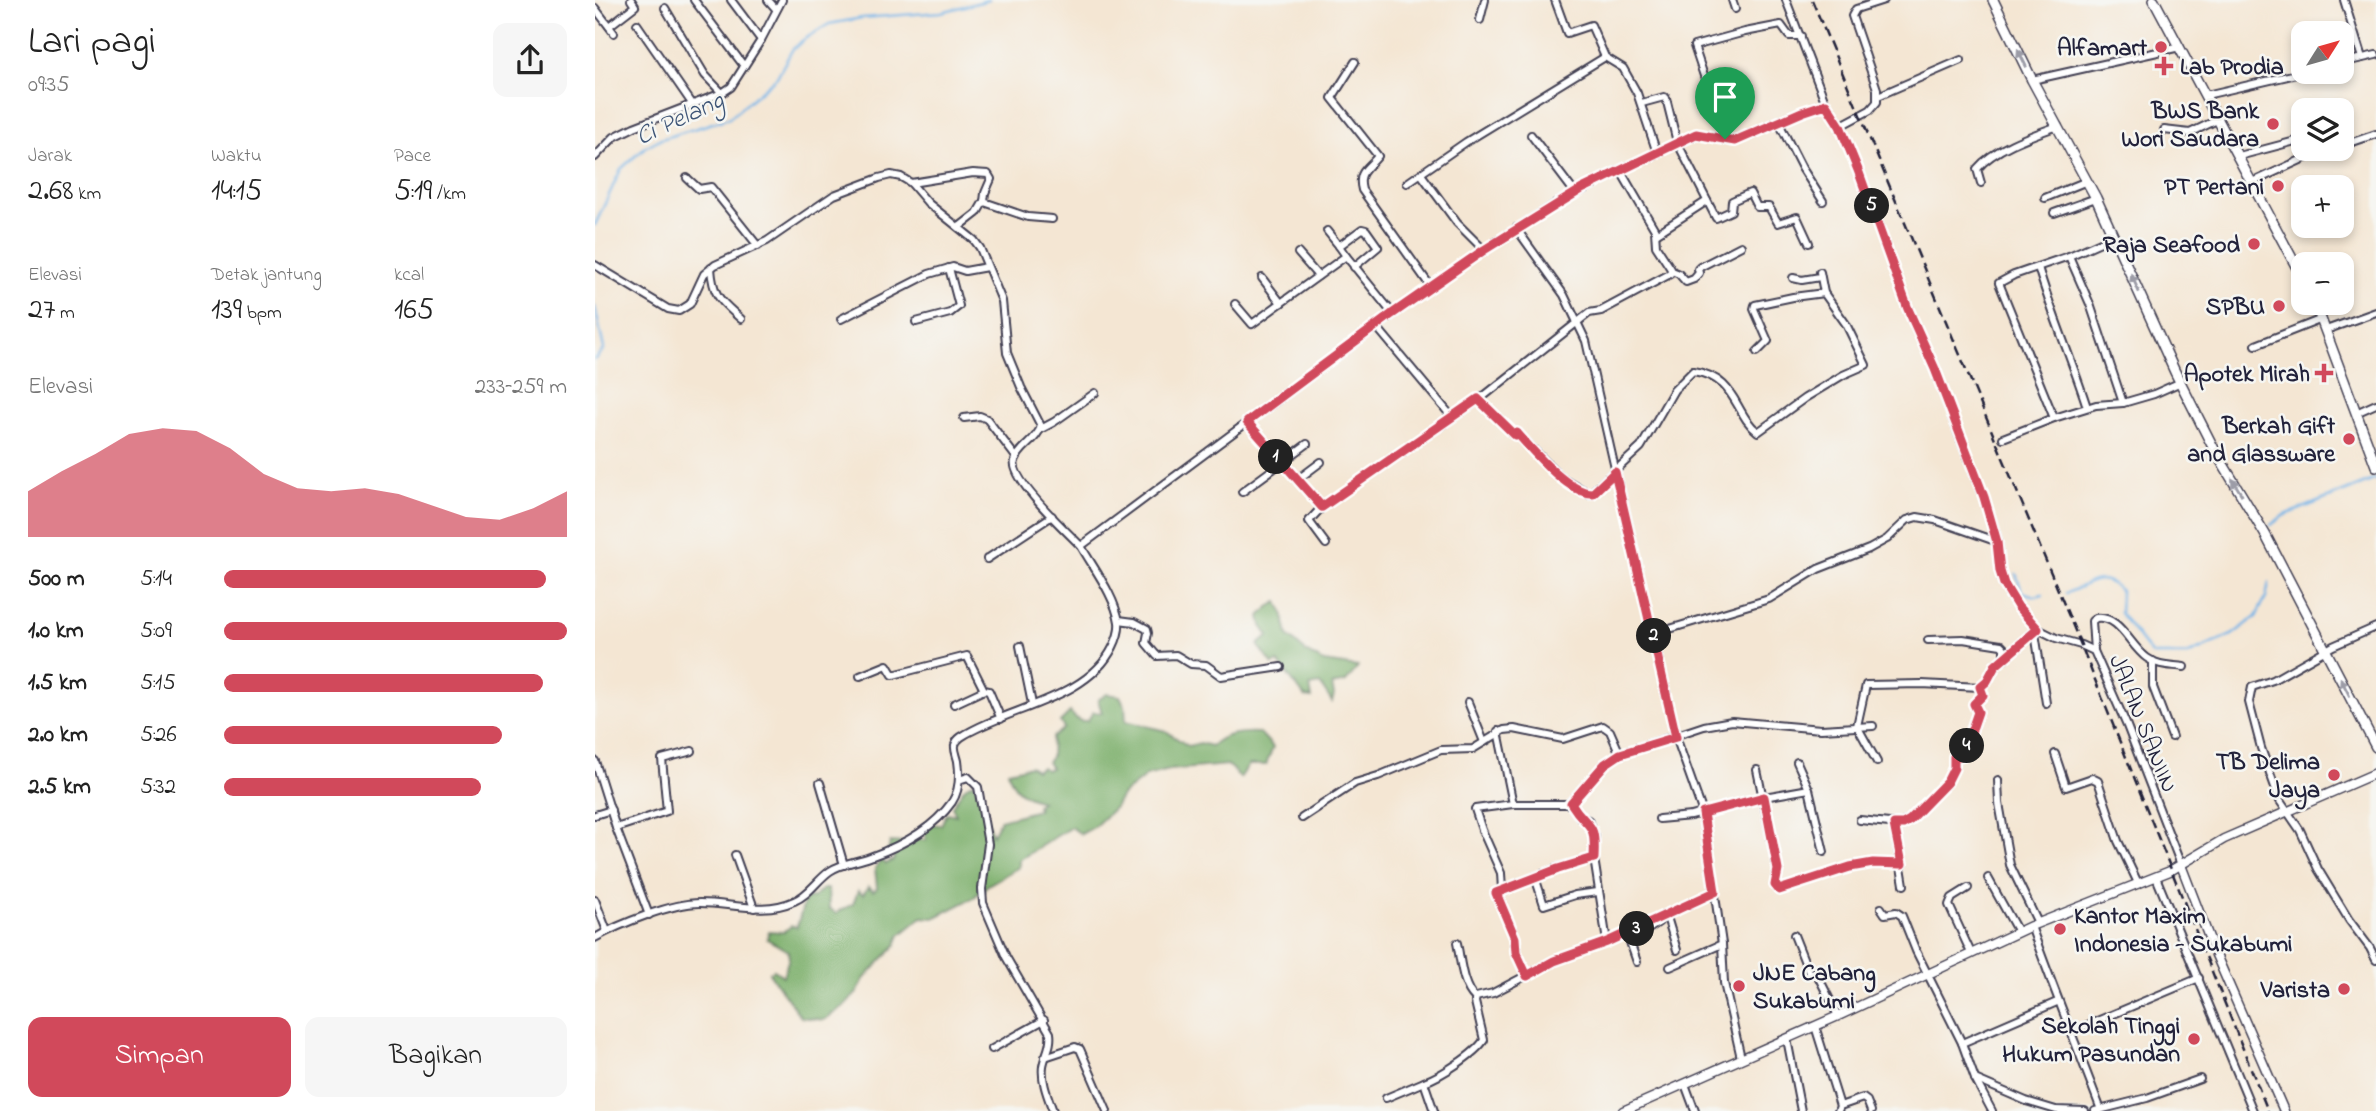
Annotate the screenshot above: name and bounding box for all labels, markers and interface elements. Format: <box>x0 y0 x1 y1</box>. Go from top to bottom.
text: Lari pagi <box>28 15 156 71</box>
north arrow <box>2291 21 2354 84</box>
map controls <box>2291 21 2354 315</box>
button: share <box>493 23 567 97</box>
place label: Alfamart <box>2057 32 2148 67</box>
marker: Alfamart <box>2153 39 2169 55</box>
one-way arrow <box>2016 48 2027 68</box>
place label: Lab Prodia <box>2180 51 2284 86</box>
marker: Lab Prodia <box>2154 56 2174 76</box>
pin <box>1695 67 1755 139</box>
text: 09:35 <box>28 69 69 102</box>
icon: arrive <box>1706 78 1744 116</box>
water label: Ci Pelang <box>630 82 732 157</box>
place label: BWS Bank Wori Saudara <box>2121 95 2259 158</box>
button: layers <box>2291 98 2354 161</box>
marker: BWS Bank Wori Saudara <box>2265 116 2281 132</box>
text: Jarak <box>28 143 72 170</box>
text: Waktu <box>211 143 262 170</box>
text: Pace <box>394 143 431 170</box>
text: 2.68 <box>28 170 73 214</box>
text: 14:15 <box>211 170 262 214</box>
text: 5:19 <box>394 170 432 214</box>
place label: PT Pertani <box>2164 171 2264 206</box>
button: + <box>2291 175 2354 238</box>
marker: PT Pertani <box>2270 178 2286 194</box>
text: km <box>73 181 101 208</box>
text: /km <box>432 181 466 208</box>
pin: 5 <box>1855 188 1889 224</box>
text: 5 <box>1866 192 1877 219</box>
place label: Raja Seafood <box>2103 229 2241 264</box>
marker: Raja Seafood <box>2246 236 2262 252</box>
button: − <box>2291 252 2354 315</box>
text: Elevasi <box>28 262 82 289</box>
text: Detak jantung <box>211 262 322 289</box>
text: kcal <box>394 262 424 289</box>
one-way arrow <box>2129 273 2141 293</box>
text: 27 <box>28 289 55 333</box>
text: 139 <box>211 289 242 333</box>
text: 165 <box>394 289 434 333</box>
place label: SPBU <box>2206 291 2265 326</box>
marker: SPBU <box>2271 298 2287 314</box>
text: m <box>55 300 75 327</box>
text: bpm <box>242 300 282 327</box>
place label: Apotek Mirah <box>2184 358 2310 393</box>
marker: Apotek Mirah <box>2316 365 2332 381</box>
text: Elevasi <box>28 371 93 404</box>
text: 233–259 m <box>475 371 567 404</box>
place label: Berkah Gift and Glassware <box>2187 410 2336 473</box>
marker: Berkah Gift and Glassware <box>2341 431 2357 447</box>
pin: 1 <box>1259 440 1293 475</box>
text: 1 <box>1272 443 1279 470</box>
one-way arrow <box>2230 477 2243 496</box>
text: 500 m <box>28 563 85 596</box>
text: 5:14 <box>140 563 172 596</box>
text: 1.0 km <box>28 615 84 648</box>
text: 5:09 <box>140 615 172 648</box>
pin: 2 <box>1637 618 1671 654</box>
text: 2 <box>1649 622 1658 649</box>
street label: JALAN SANIIN <box>2098 650 2185 798</box>
text: 1.5 km <box>28 667 87 700</box>
text: 5:15 <box>140 667 176 700</box>
one-way arrow <box>2339 676 2351 696</box>
text: 2.0 km <box>28 719 88 752</box>
text: 5:26 <box>140 719 177 752</box>
pin: 4 <box>1949 728 1985 764</box>
text: 4 <box>1963 732 1970 759</box>
place label: TB Delima Jaya <box>2216 746 2320 810</box>
marker: TB Delima Jaya <box>2326 767 2342 783</box>
text: 2.5 km <box>28 771 91 804</box>
text: 5:32 <box>140 771 176 804</box>
place label: Kantor Maxim Indonesia - Sukabumi <box>2074 900 2292 963</box>
pin: 3 <box>1619 912 1655 946</box>
text: 3 <box>1633 915 1640 942</box>
marker: Kantor Maxim Indonesia - Sukabumi <box>2052 921 2068 937</box>
place label: JNE Cabang Sukabumi <box>1753 957 1876 1020</box>
place label: Varista <box>2260 974 2330 1009</box>
marker: JNE Cabang Sukabumi <box>1731 978 1747 994</box>
marker: Varista <box>2336 981 2352 997</box>
place label: Sekolah Tinggi Hukum Pasundan <box>2002 1010 2180 1073</box>
button: Simpan <box>28 1017 291 1097</box>
button: Bagikan <box>305 1017 567 1097</box>
marker: Sekolah Tinggi Hukum Pasundan <box>2186 1031 2202 1047</box>

